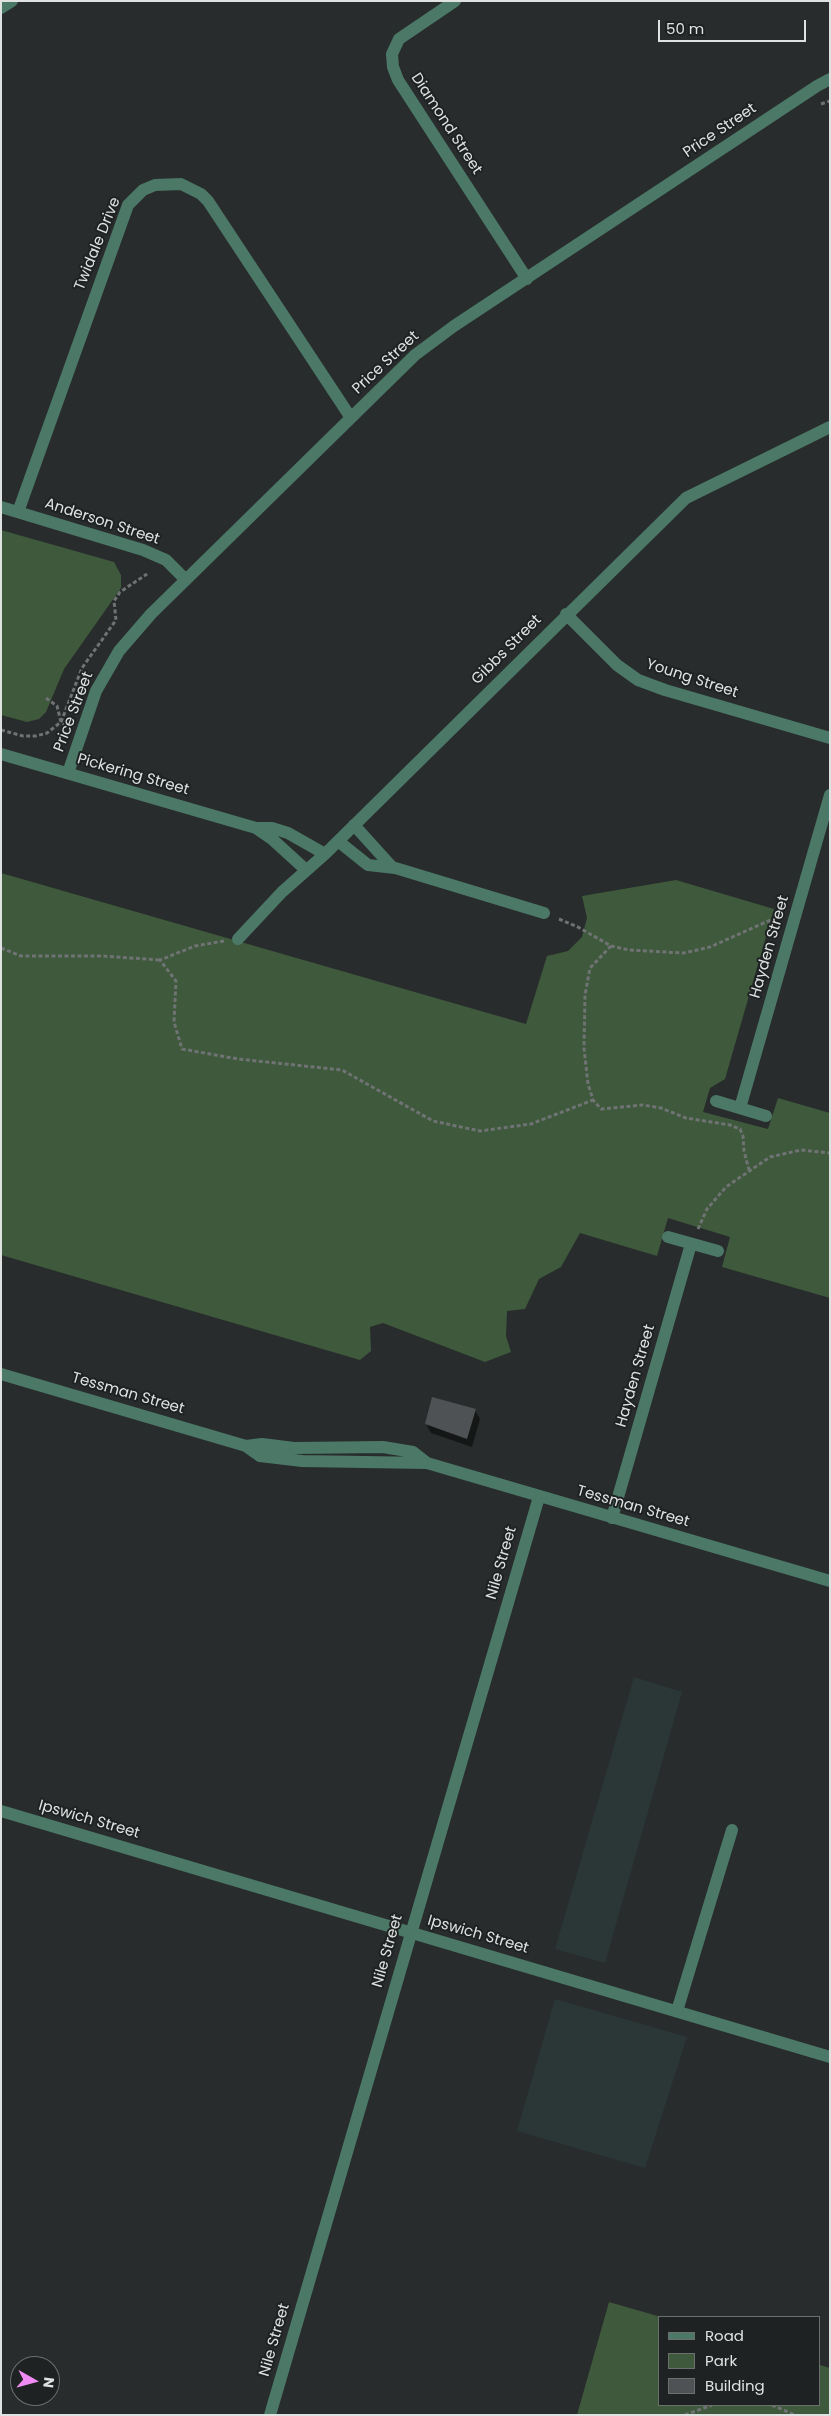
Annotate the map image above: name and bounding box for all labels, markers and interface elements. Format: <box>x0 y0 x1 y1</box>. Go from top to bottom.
scale bar <box>661 10 808 42</box>
text: 50 m <box>666 18 704 39</box>
street label: Diamond Street <box>407 70 485 178</box>
street label: Price Street <box>680 100 760 162</box>
street label: Twidale Drive <box>71 195 125 293</box>
street label: Price Street <box>349 328 423 398</box>
street label: Anderson Street <box>42 495 162 549</box>
street label: Gibbs Street <box>468 611 546 689</box>
street label: Young Street <box>644 656 740 702</box>
street label: Price Street <box>50 669 98 755</box>
street label: Pickering Street <box>75 750 191 800</box>
street label: Hayden Street <box>747 894 793 1000</box>
street label: Hayden Street <box>613 1323 659 1429</box>
street label: Tessman Street <box>70 1369 186 1419</box>
street label: Tessman Street <box>575 1482 691 1532</box>
street label: Nile Street <box>483 1524 521 1602</box>
street label: Ipswich Street <box>36 1797 142 1843</box>
street label: Nile Street <box>369 1912 407 1990</box>
street label: Ipswich Street <box>425 1912 531 1958</box>
street label: Nile Street <box>256 2301 294 2379</box>
legend <box>658 2316 821 2406</box>
text: Road <box>705 2325 744 2346</box>
text: Park <box>705 2350 737 2371</box>
north arrow <box>10 2356 60 2406</box>
text: Building <box>705 2375 765 2396</box>
text: N <box>38 2376 59 2389</box>

